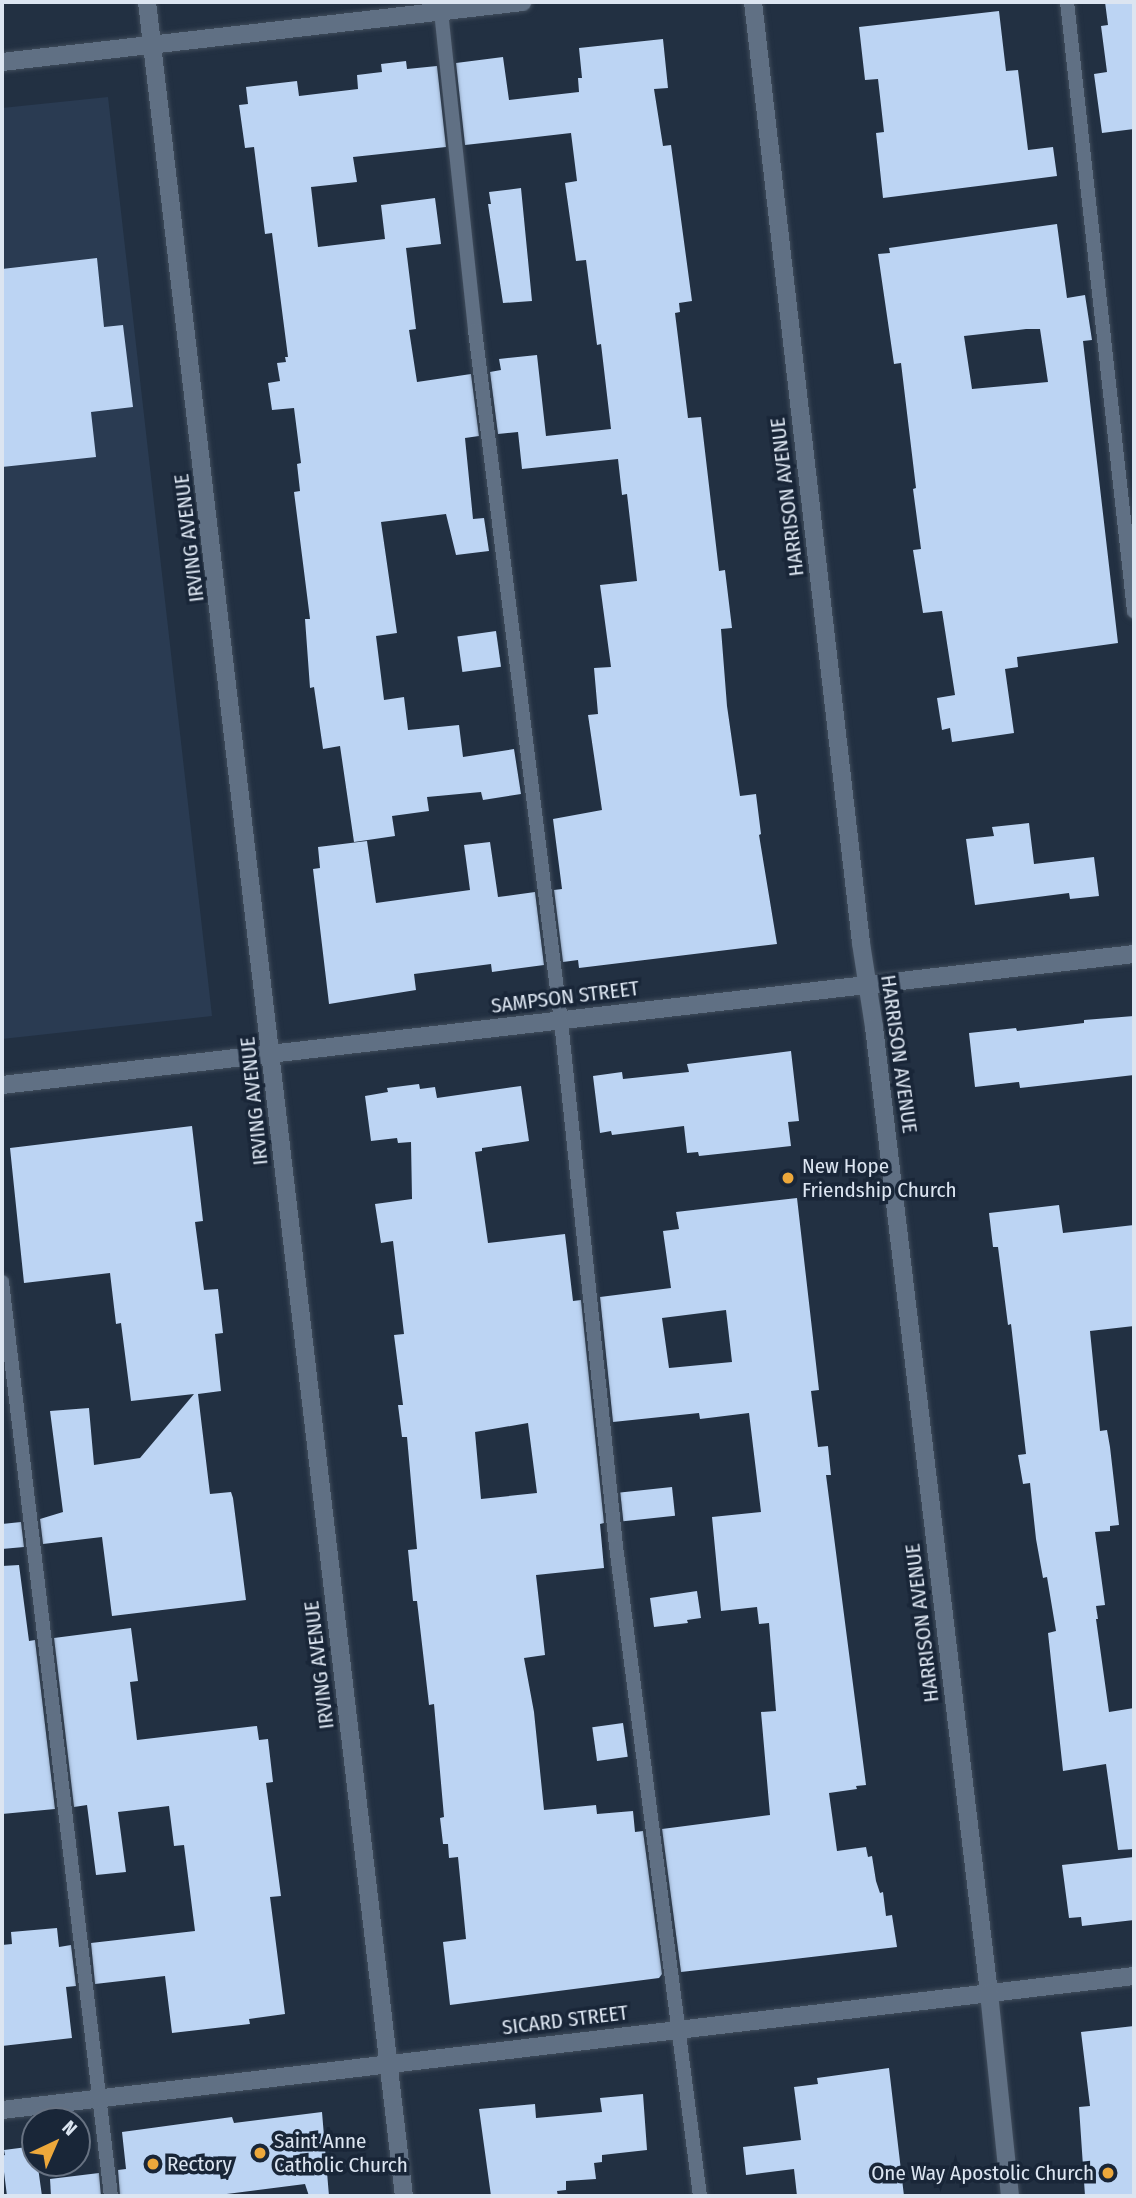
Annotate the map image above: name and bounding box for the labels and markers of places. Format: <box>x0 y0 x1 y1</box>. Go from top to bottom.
place label: New Hope Friendship Church <box>802 1153 957 1203</box>
marker: New Hope Friendship Church <box>780 1170 796 1186</box>
place label: Saint Anne Catholic Church <box>274 2128 408 2178</box>
marker: Saint Anne Catholic Church <box>252 2145 268 2161</box>
place label: Rectory <box>167 2151 232 2177</box>
marker: Rectory <box>145 2156 161 2172</box>
place label: One Way Apostolic Church <box>871 2160 1094 2186</box>
marker: One Way Apostolic Church <box>1100 2165 1116 2181</box>

